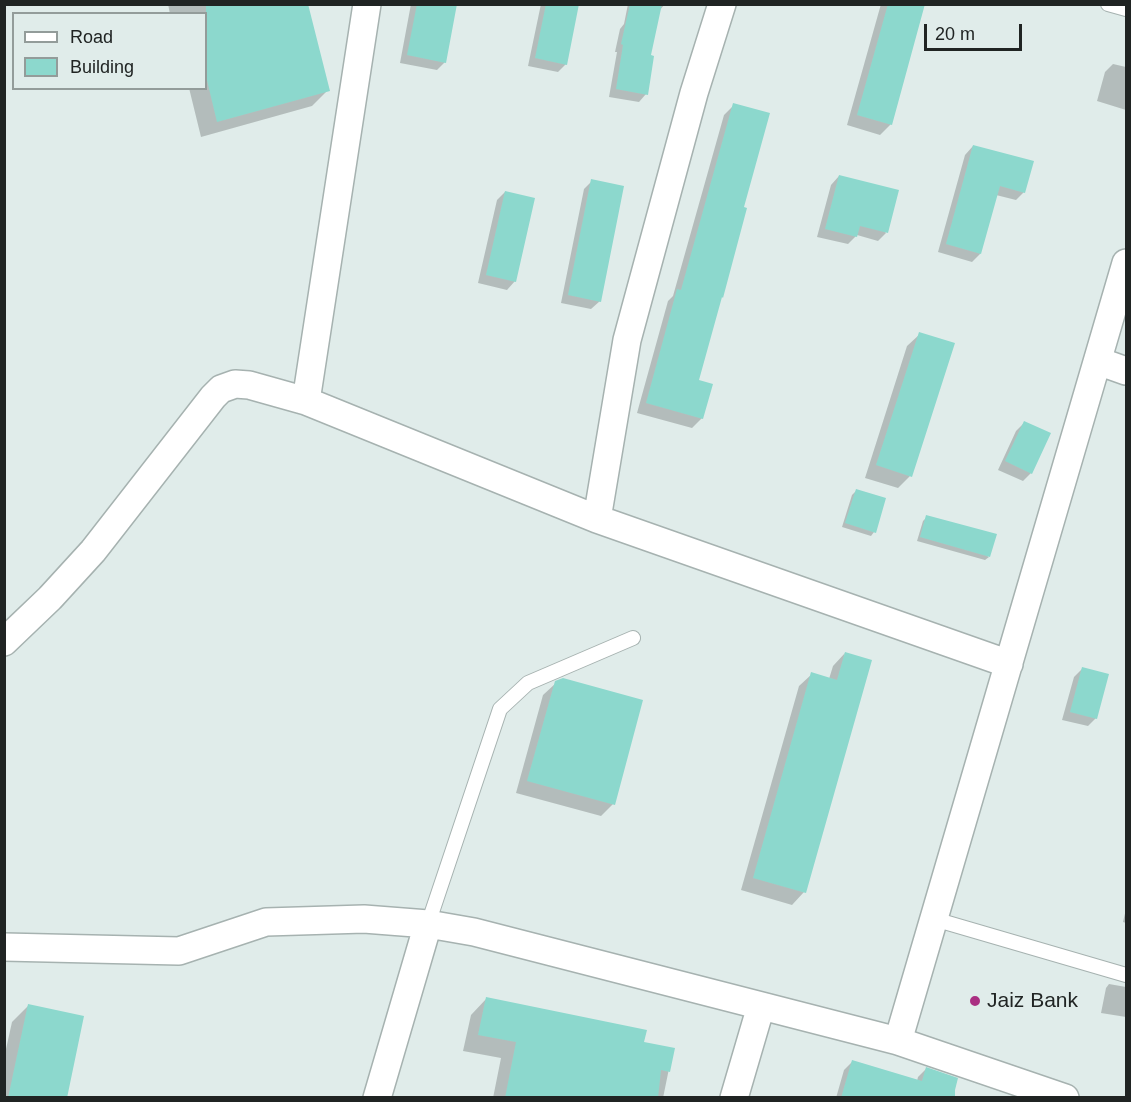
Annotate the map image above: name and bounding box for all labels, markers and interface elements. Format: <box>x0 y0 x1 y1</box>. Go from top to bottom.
legend <box>12 12 207 90</box>
scale bar <box>927 12 1024 50</box>
text: 20 m <box>935 24 975 44</box>
text: Road <box>70 27 113 47</box>
text: Building <box>70 57 134 77</box>
place label: Jaiz Bank <box>987 988 1078 1014</box>
marker: Jaiz Bank <box>968 994 982 1008</box>

